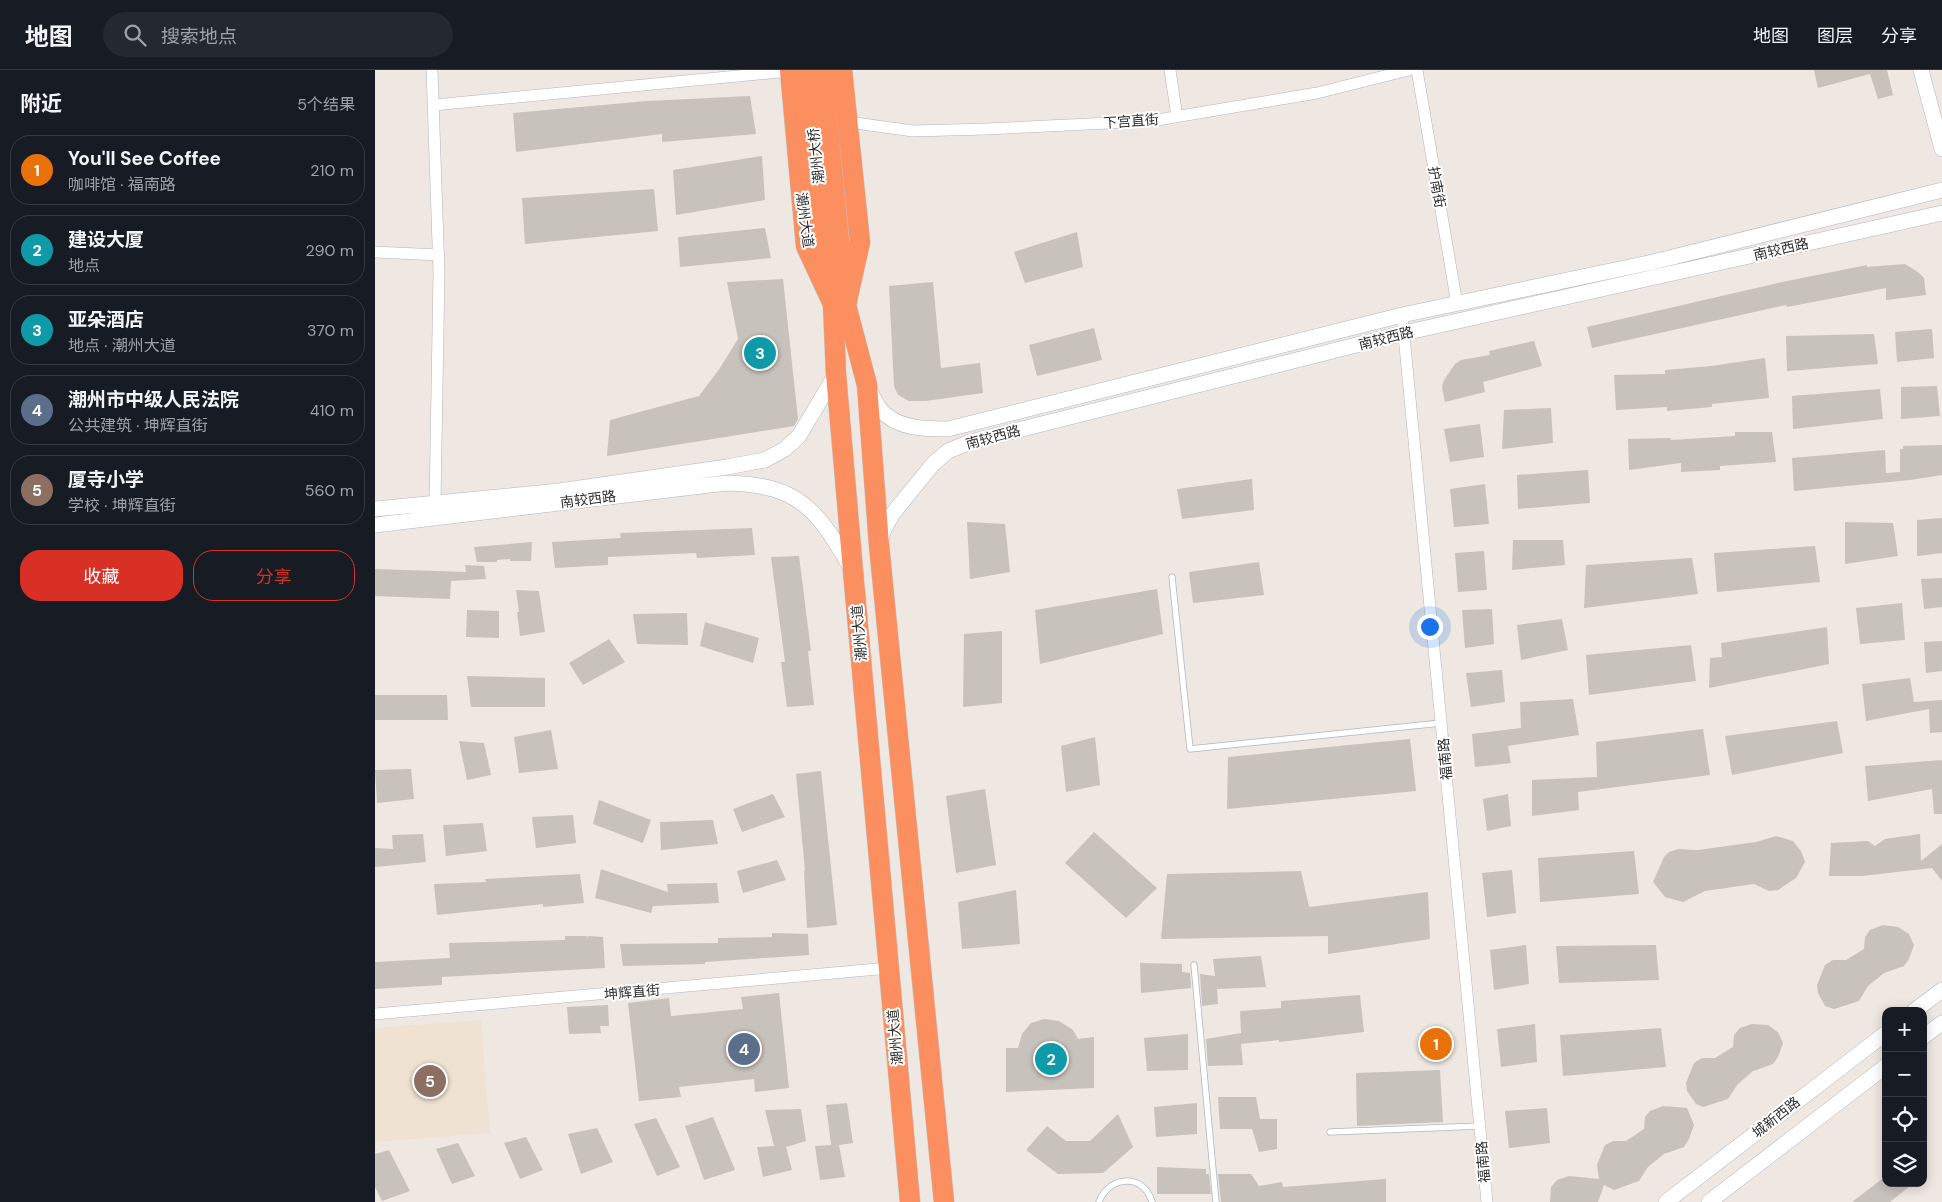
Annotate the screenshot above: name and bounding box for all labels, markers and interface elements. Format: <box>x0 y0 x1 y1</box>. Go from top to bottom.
search box <box>103 12 453 57</box>
text: 地图 <box>25 21 73 52</box>
icon: search <box>121 21 149 49</box>
text: 搜索地点 <box>161 24 237 49</box>
text: 地图 <box>1753 24 1789 48</box>
text: 图层 <box>1817 24 1853 48</box>
text: 分享 <box>1881 24 1917 48</box>
text: 附近 <box>20 90 62 118</box>
text: 5个结果 <box>297 94 355 115</box>
street label: 下宫直街 <box>1102 110 1160 132</box>
street label: 潮州大桥 <box>804 127 828 185</box>
text: You'll See Coffee <box>68 146 221 171</box>
text: 1 <box>34 160 40 181</box>
text: 210 m <box>310 160 354 181</box>
street label: 护南街 <box>1424 165 1450 209</box>
text: 咖啡馆 · 福南路 <box>68 174 176 195</box>
street label: 潮州大道 <box>792 191 818 249</box>
text: 建设大厦 <box>68 227 144 252</box>
street label: 南较西路 <box>1752 234 1810 264</box>
text: 2 <box>32 240 42 261</box>
text: 290 m <box>305 240 354 261</box>
text: 地点 <box>68 255 100 276</box>
text: 亚朵酒店 <box>68 307 144 332</box>
text: 3 <box>32 320 42 341</box>
text: 370 m <box>307 320 354 341</box>
street label: 南较西路 <box>1357 322 1415 354</box>
pin: 3 <box>744 334 776 372</box>
text: 地点 · 潮州大道 <box>68 335 176 356</box>
text: 潮州市中级人民法院 <box>68 387 239 412</box>
text: 4 <box>32 400 42 421</box>
text: 410 m <box>310 400 354 421</box>
text: 公共建筑 · 坤辉直街 <box>68 415 208 436</box>
street label: 南较西路 <box>964 421 1022 453</box>
text: 厦寺小学 <box>68 467 144 492</box>
text: 5 <box>32 480 42 501</box>
text: 560 m <box>305 480 354 501</box>
street label: 南较西路 <box>559 487 617 511</box>
text: 学校 · 坤辉直街 <box>68 495 176 516</box>
button: 收藏 <box>20 550 183 601</box>
button: 分享 <box>193 550 355 601</box>
street label: 潮州大道 <box>848 604 870 662</box>
your location <box>1417 614 1443 640</box>
street label: 福南路 <box>1434 737 1456 781</box>
street label: 坤辉直街 <box>603 981 661 1003</box>
map controls <box>1882 1007 1927 1187</box>
button: + <box>1882 1007 1927 1052</box>
street label: 潮州大道 <box>884 1008 906 1066</box>
pin: 1 <box>1420 1025 1452 1063</box>
pin: 4 <box>728 1030 760 1068</box>
pin: 2 <box>1035 1040 1067 1078</box>
button: − <box>1882 1052 1927 1097</box>
pin: 5 <box>414 1062 446 1100</box>
street label: 城新西路 <box>1748 1093 1804 1141</box>
button: locate <box>1882 1097 1927 1142</box>
street label: 福南路 <box>1472 1140 1494 1184</box>
button: layers <box>1882 1142 1927 1187</box>

